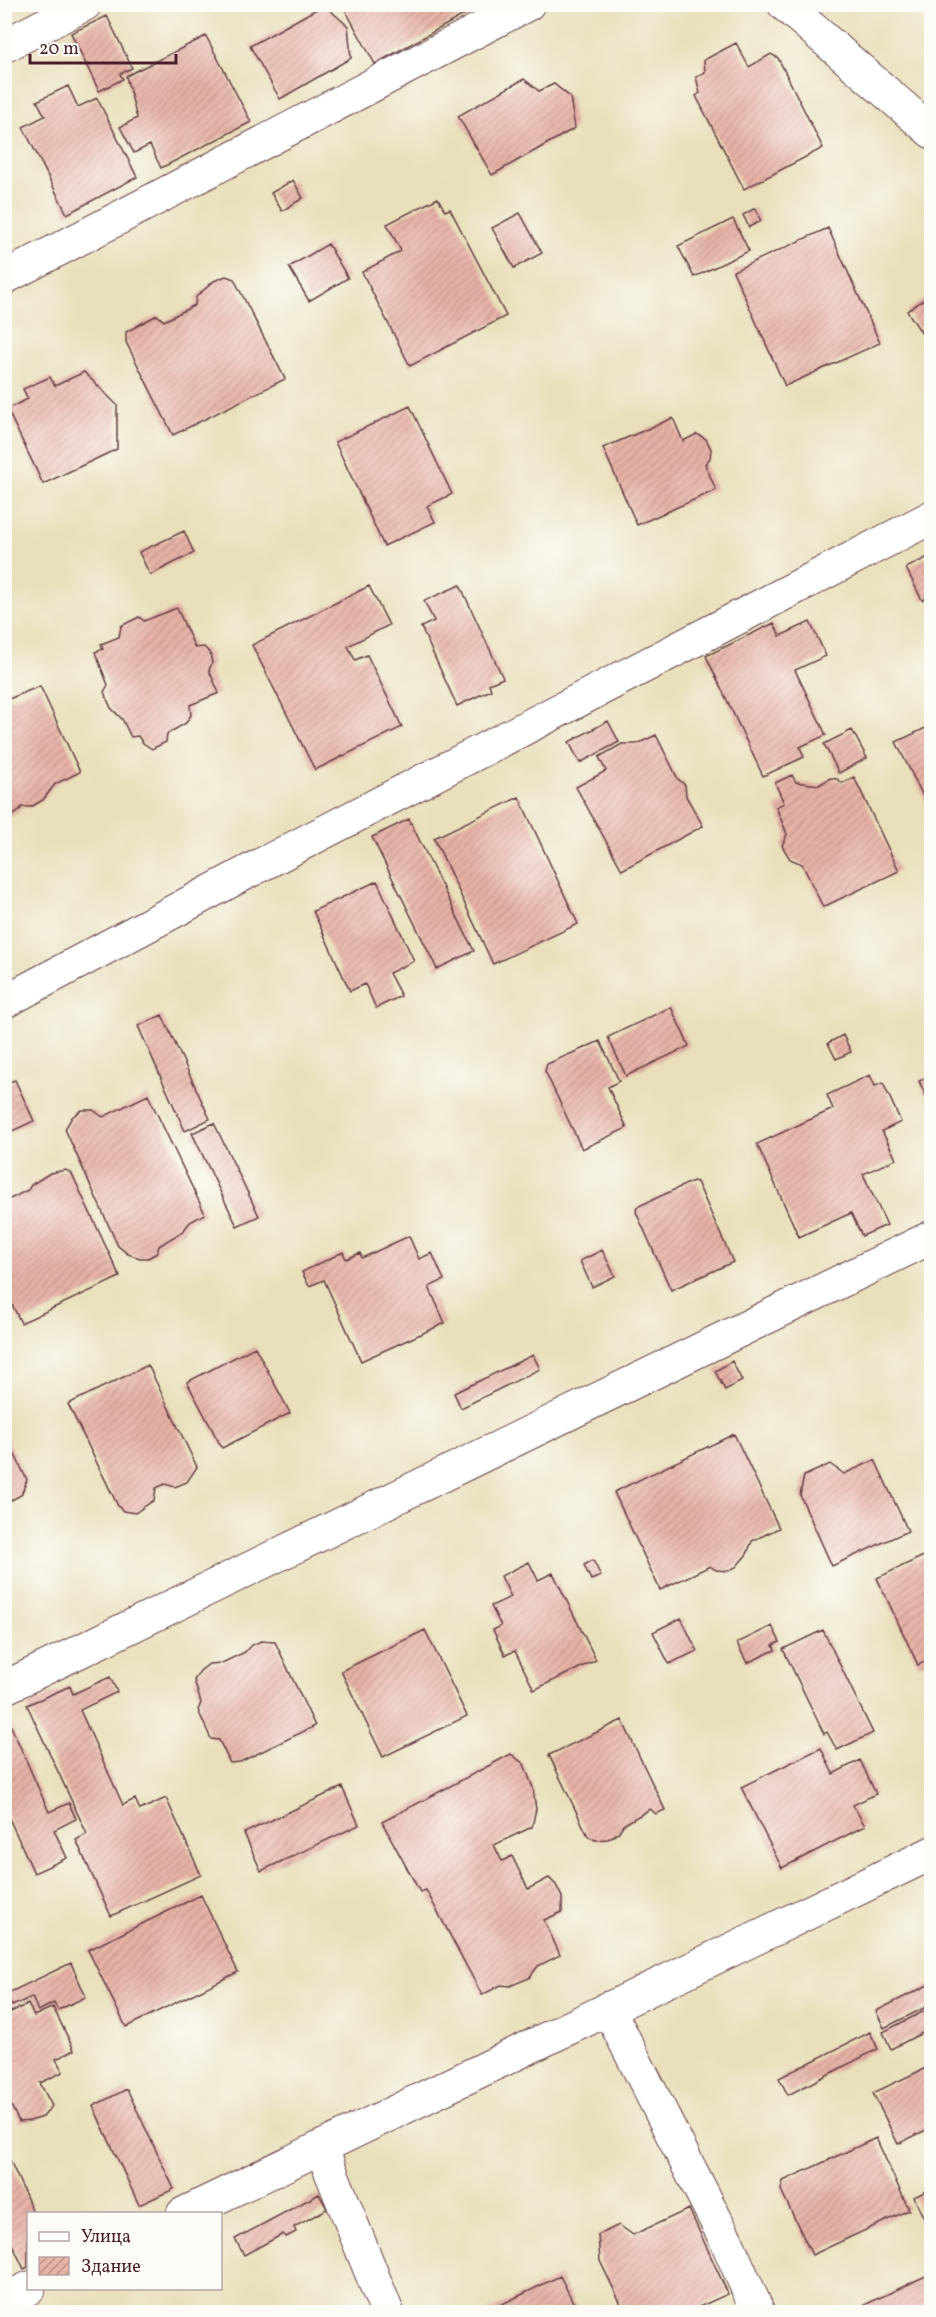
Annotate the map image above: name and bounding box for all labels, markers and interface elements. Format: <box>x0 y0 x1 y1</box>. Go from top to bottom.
scale bar <box>30 27 176 65</box>
text: 20 m <box>39 37 79 62</box>
legend <box>27 2212 222 2290</box>
text: Улица <box>81 2225 131 2250</box>
text: Здание <box>81 2255 141 2280</box>

